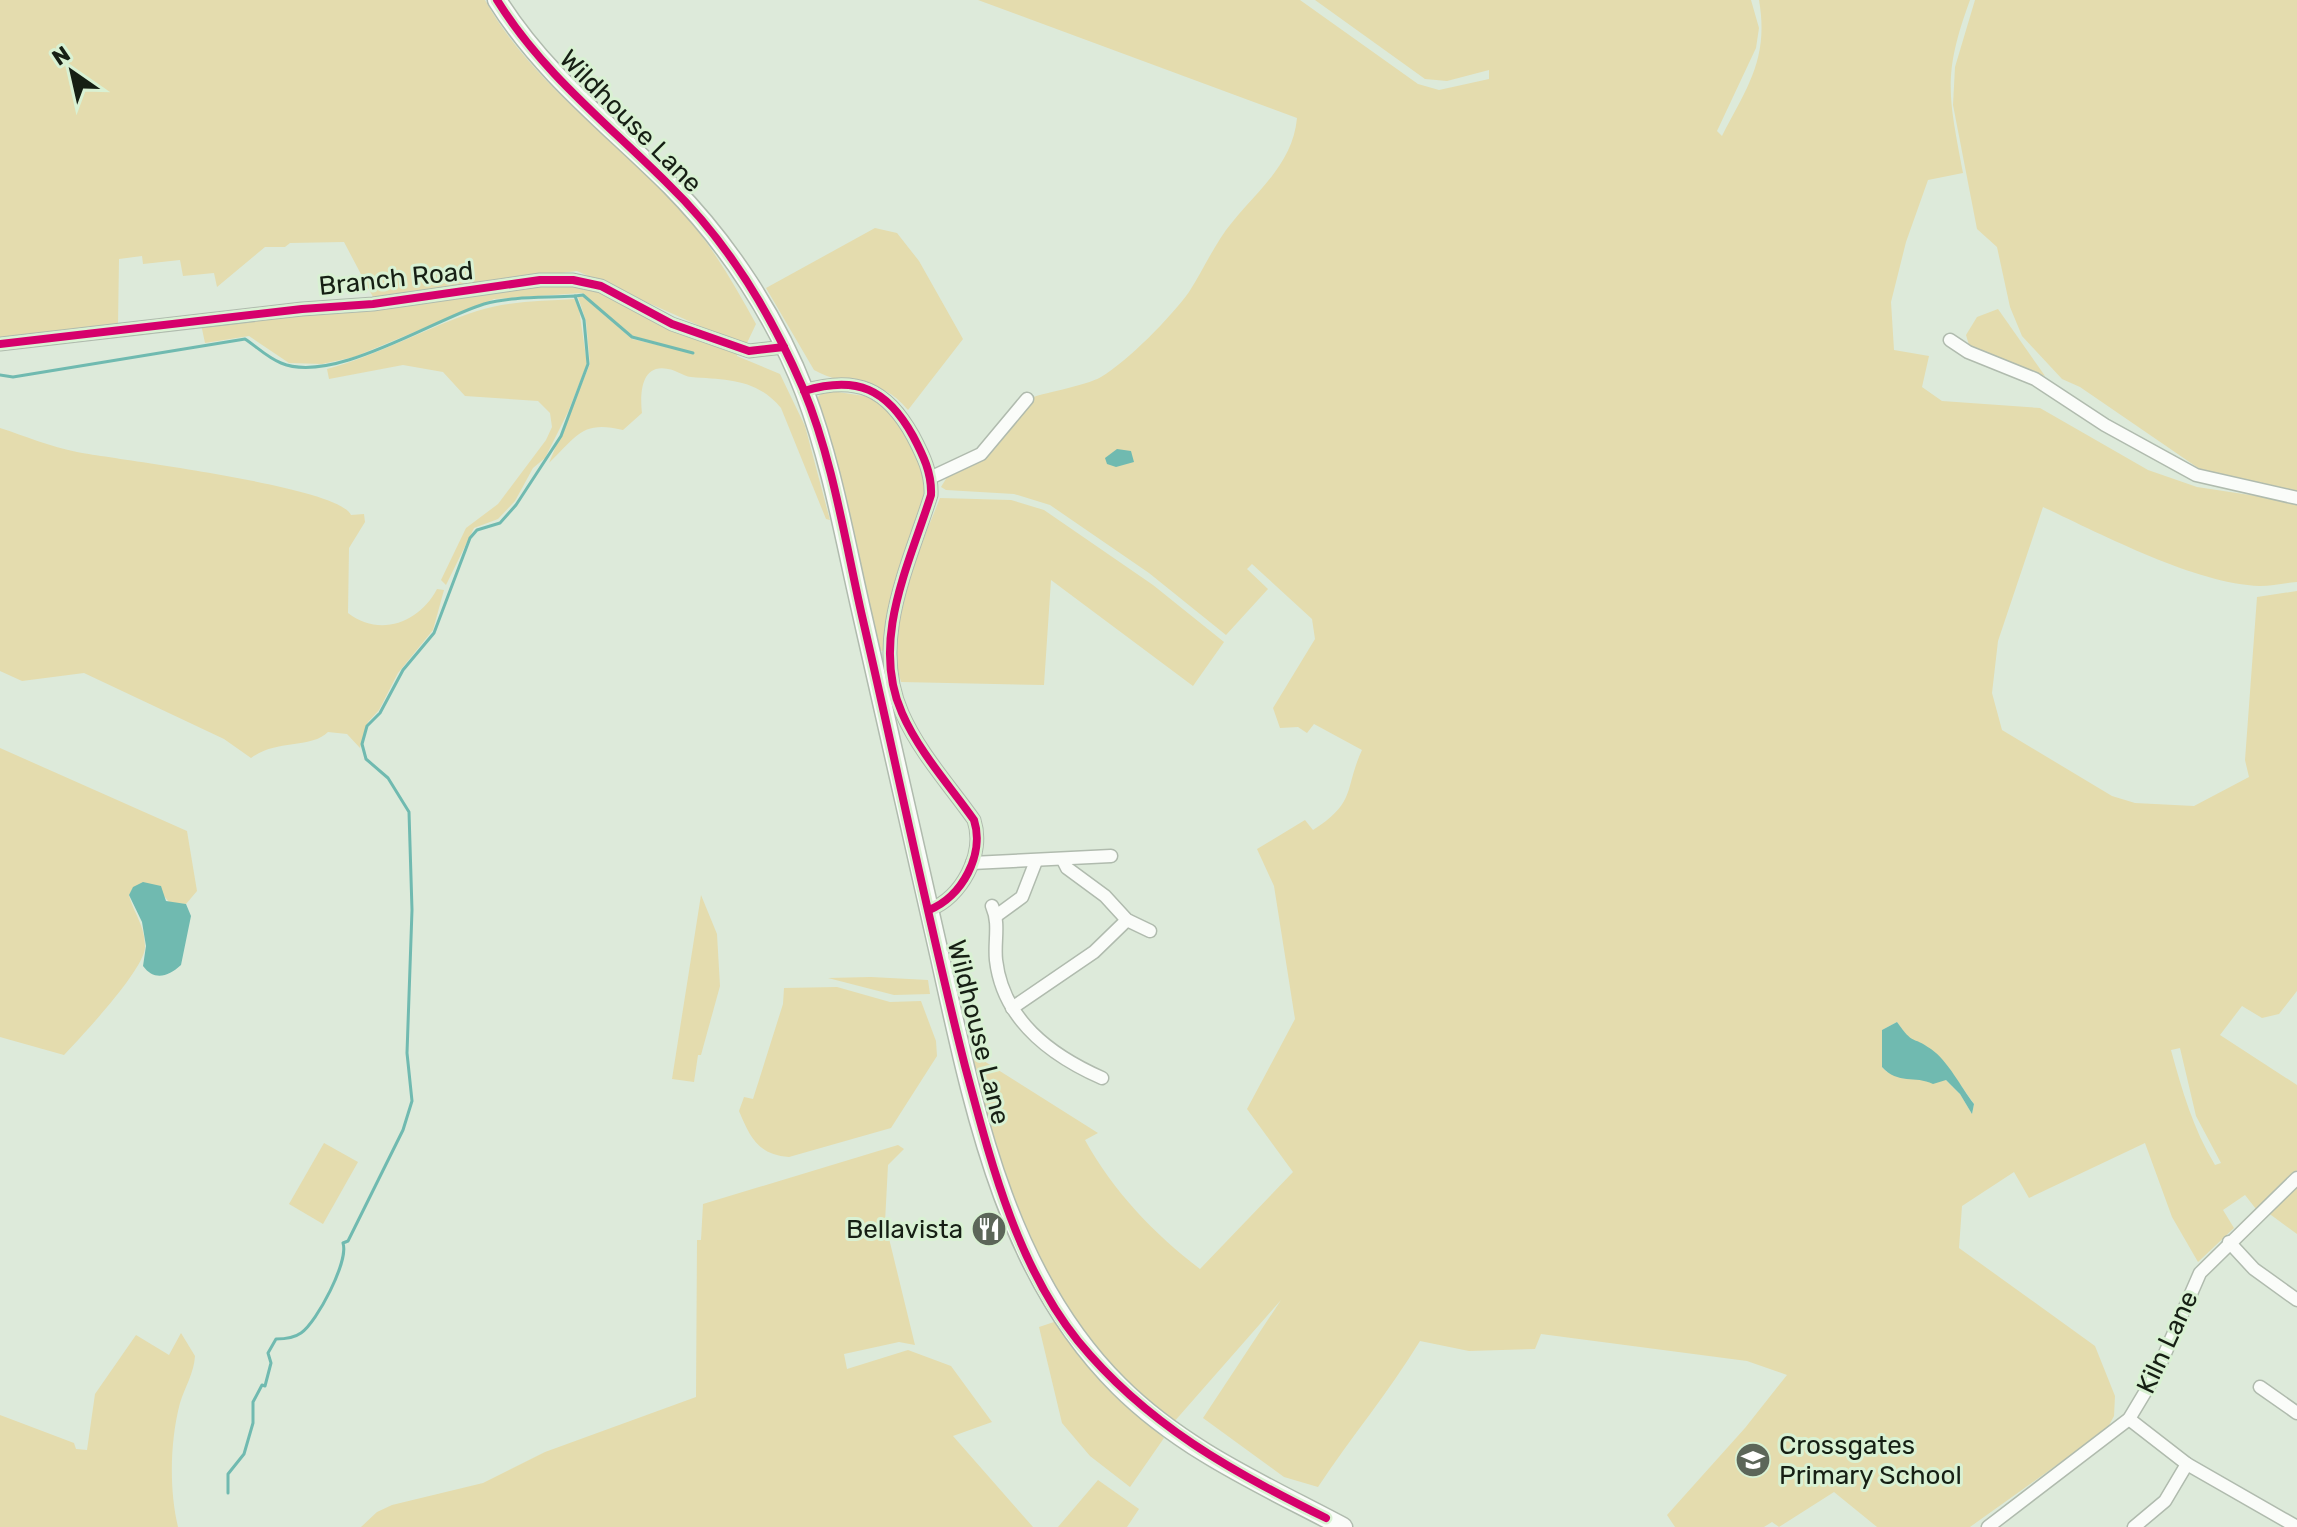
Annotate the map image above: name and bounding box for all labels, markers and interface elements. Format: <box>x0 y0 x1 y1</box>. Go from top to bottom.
north arrow <box>32 32 112 112</box>
text: N <box>47 40 75 71</box>
street label: Wildhouse Lane <box>553 44 708 199</box>
street label: Branch Road <box>317 255 475 302</box>
street label: Wildhouse Lane <box>941 937 1016 1127</box>
restaurant icon: Bellavista <box>970 1210 1008 1248</box>
place label: Bellavista <box>846 1214 963 1245</box>
street label: Kiln Lane <box>2130 1286 2205 1398</box>
place label: Crossgates Primary School <box>1779 1430 1962 1491</box>
school or university icon: Crossgates Primary School <box>1734 1441 1772 1479</box>

